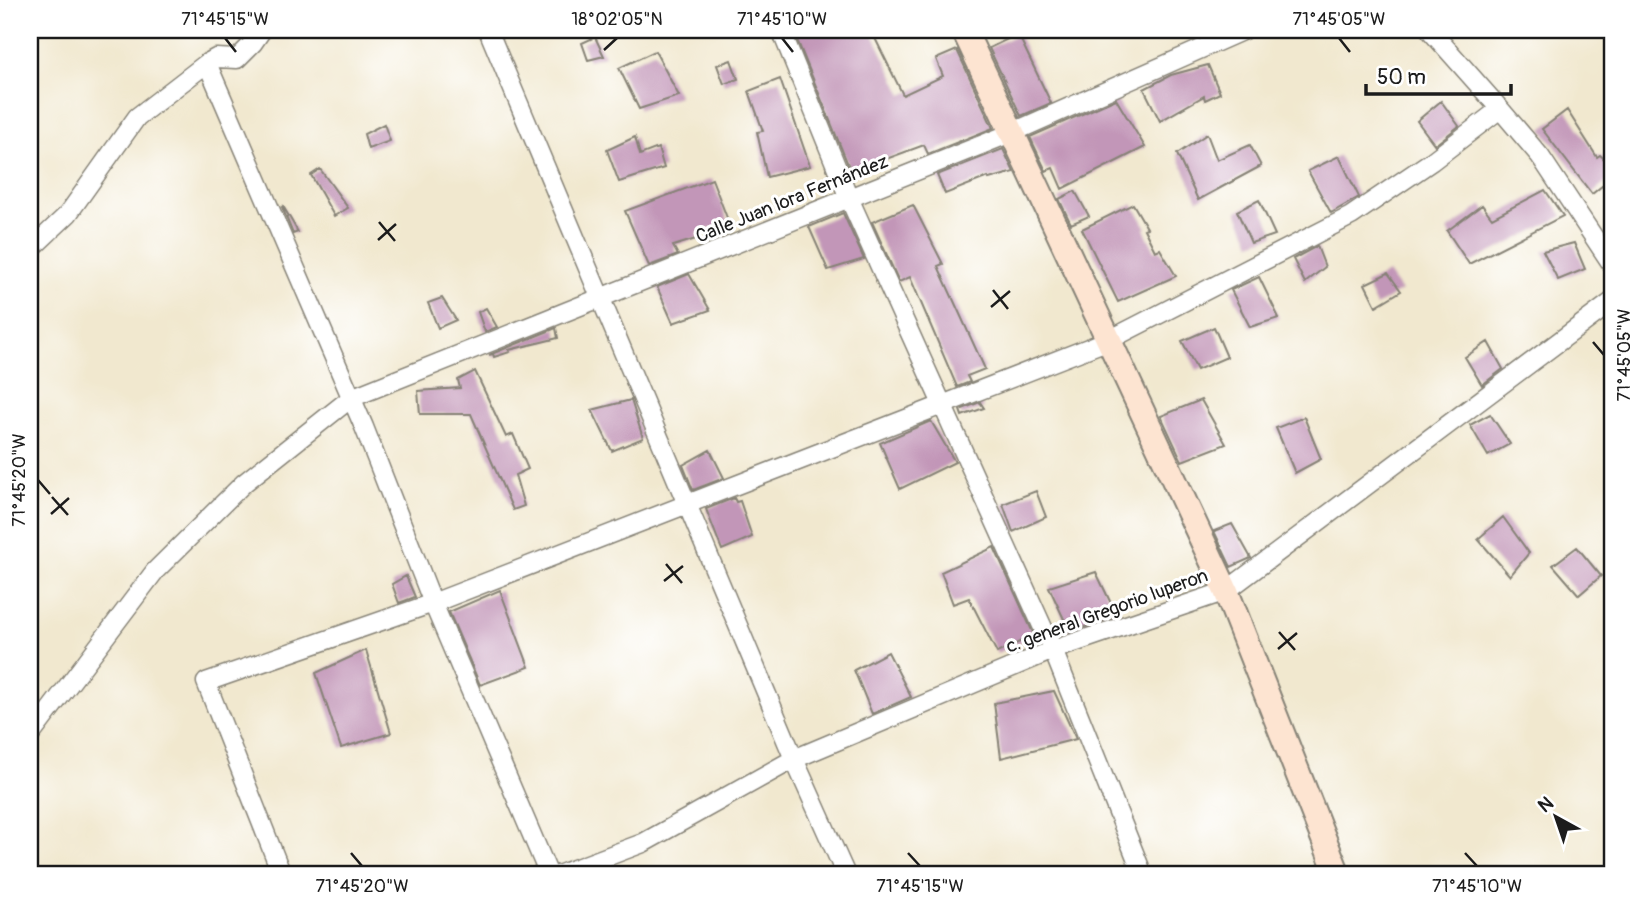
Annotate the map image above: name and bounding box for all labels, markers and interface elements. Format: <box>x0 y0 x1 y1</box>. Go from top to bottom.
text: 71°45'15"W <box>181 8 269 31</box>
text: 18°02'05"N <box>571 8 663 31</box>
text: 71°45'10"W <box>737 8 827 31</box>
text: 71°45'05"W <box>1293 8 1385 31</box>
scale bar <box>1366 52 1512 96</box>
text: 50 m <box>1377 64 1426 91</box>
street label: Calle Juan lora Fernández <box>692 149 892 249</box>
text: 71°45'05"W <box>1613 309 1636 401</box>
text: 71°45'20"W <box>8 433 31 527</box>
street label: c. general Gregorio luperon <box>1003 563 1211 659</box>
north arrow <box>1520 782 1590 852</box>
text: N <box>1533 791 1558 818</box>
text: 71°45'20"W <box>315 875 409 898</box>
text: 71°45'15"W <box>876 875 964 898</box>
text: 71°45'10"W <box>1432 875 1522 898</box>

